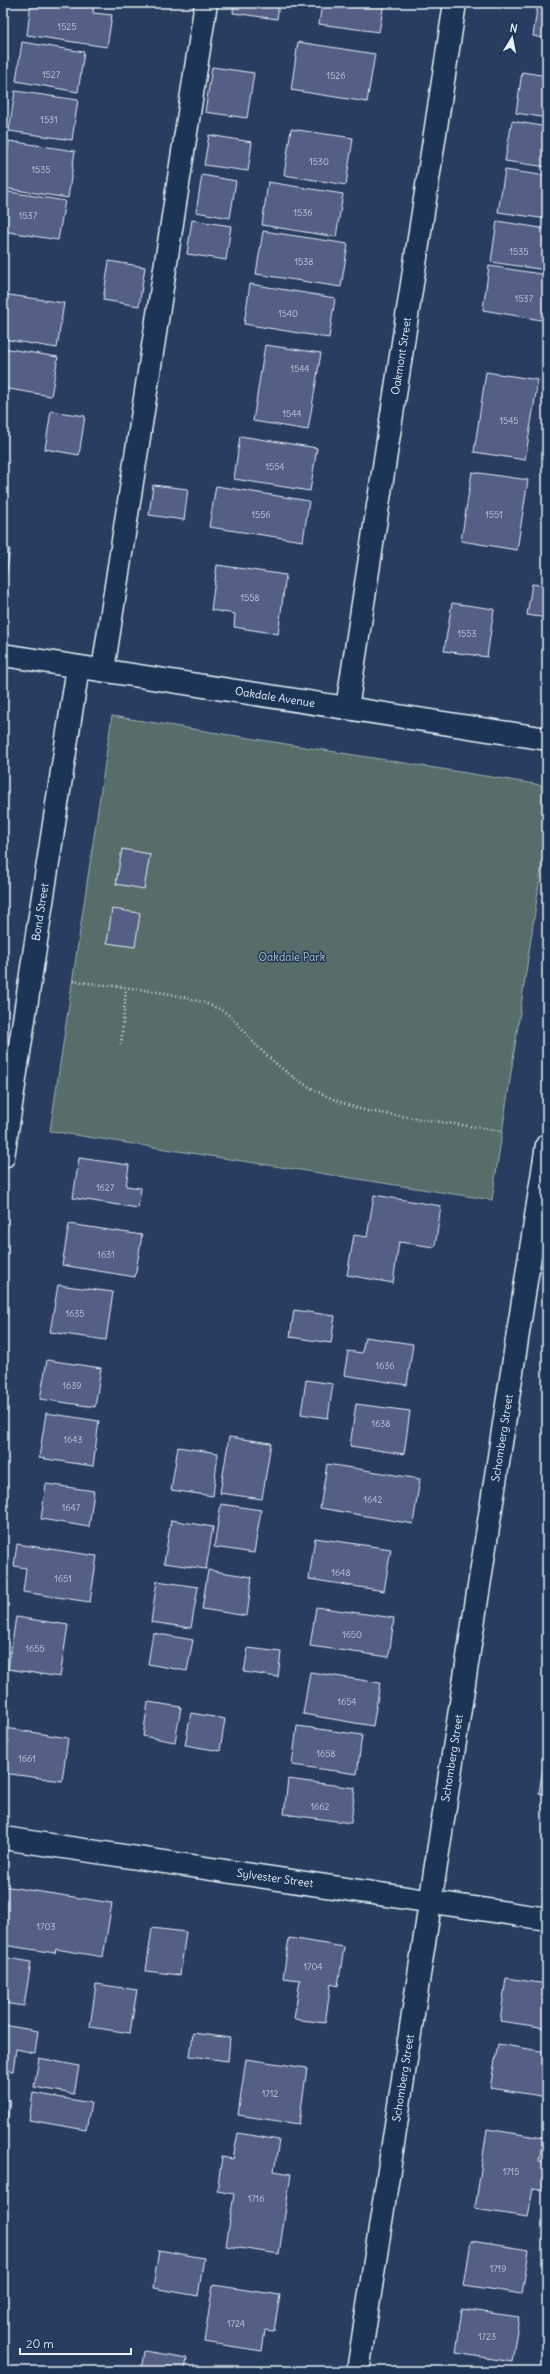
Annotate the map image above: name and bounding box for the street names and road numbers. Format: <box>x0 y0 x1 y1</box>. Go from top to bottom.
street label: Oakmont Street <box>388 316 414 396</box>
street label: Oakdale Avenue <box>234 684 316 710</box>
street label: Bond Street <box>29 882 52 942</box>
street label: Schomberg Street <box>488 1393 516 1483</box>
street label: Schomberg Street <box>438 1713 466 1803</box>
street label: Sylvester Street <box>236 1866 314 1890</box>
street label: Schomberg Street <box>389 2033 417 2123</box>

